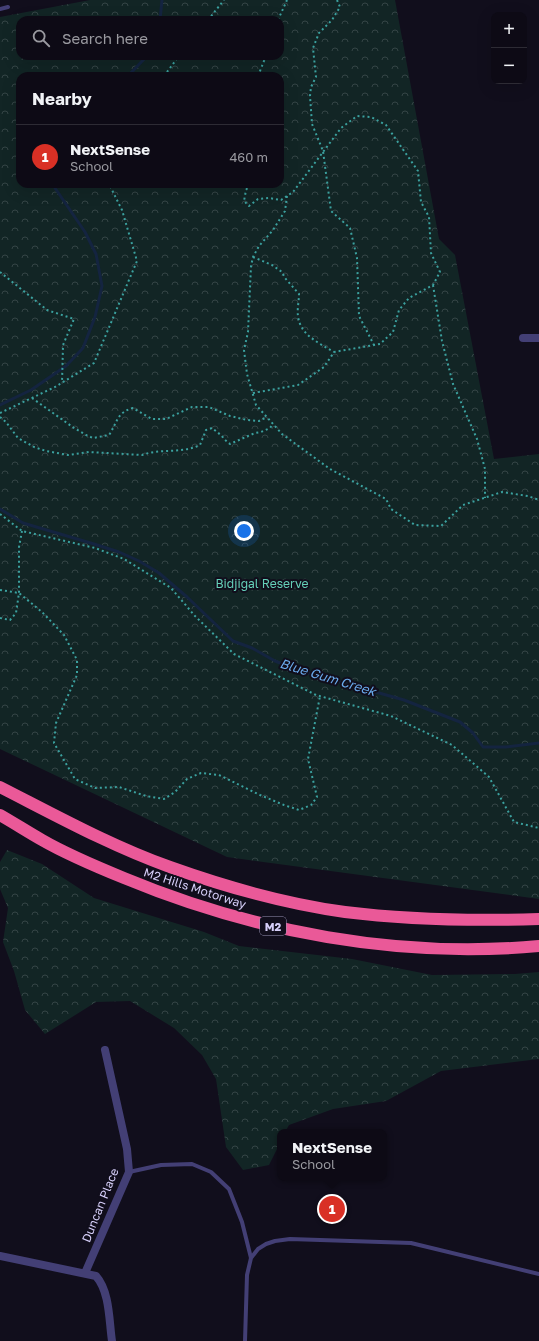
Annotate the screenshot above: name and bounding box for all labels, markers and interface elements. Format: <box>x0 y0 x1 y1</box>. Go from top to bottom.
map controls <box>491 12 527 84</box>
button: + <box>491 12 527 48</box>
search box <box>16 16 284 60</box>
icon: search <box>30 27 52 49</box>
text: Search here <box>62 29 148 47</box>
button: − <box>491 48 527 84</box>
text: Nearby <box>32 88 92 109</box>
text: NextSense <box>70 140 150 158</box>
text: 1 <box>42 149 48 165</box>
text: 460 m <box>229 149 268 165</box>
text: School <box>70 158 113 174</box>
your location <box>234 521 254 541</box>
park label: Bidjigal Reserve <box>216 576 308 591</box>
water label: Blue Gum Creek <box>278 655 380 700</box>
street label: M2 Hills Motorway <box>142 864 248 912</box>
road number: M2 <box>260 917 286 935</box>
popup <box>277 1129 387 1181</box>
text: NextSense <box>292 1138 372 1156</box>
text: School <box>292 1156 335 1172</box>
street label: Duncan Place <box>78 1166 122 1244</box>
pin: 1 <box>319 1194 345 1224</box>

